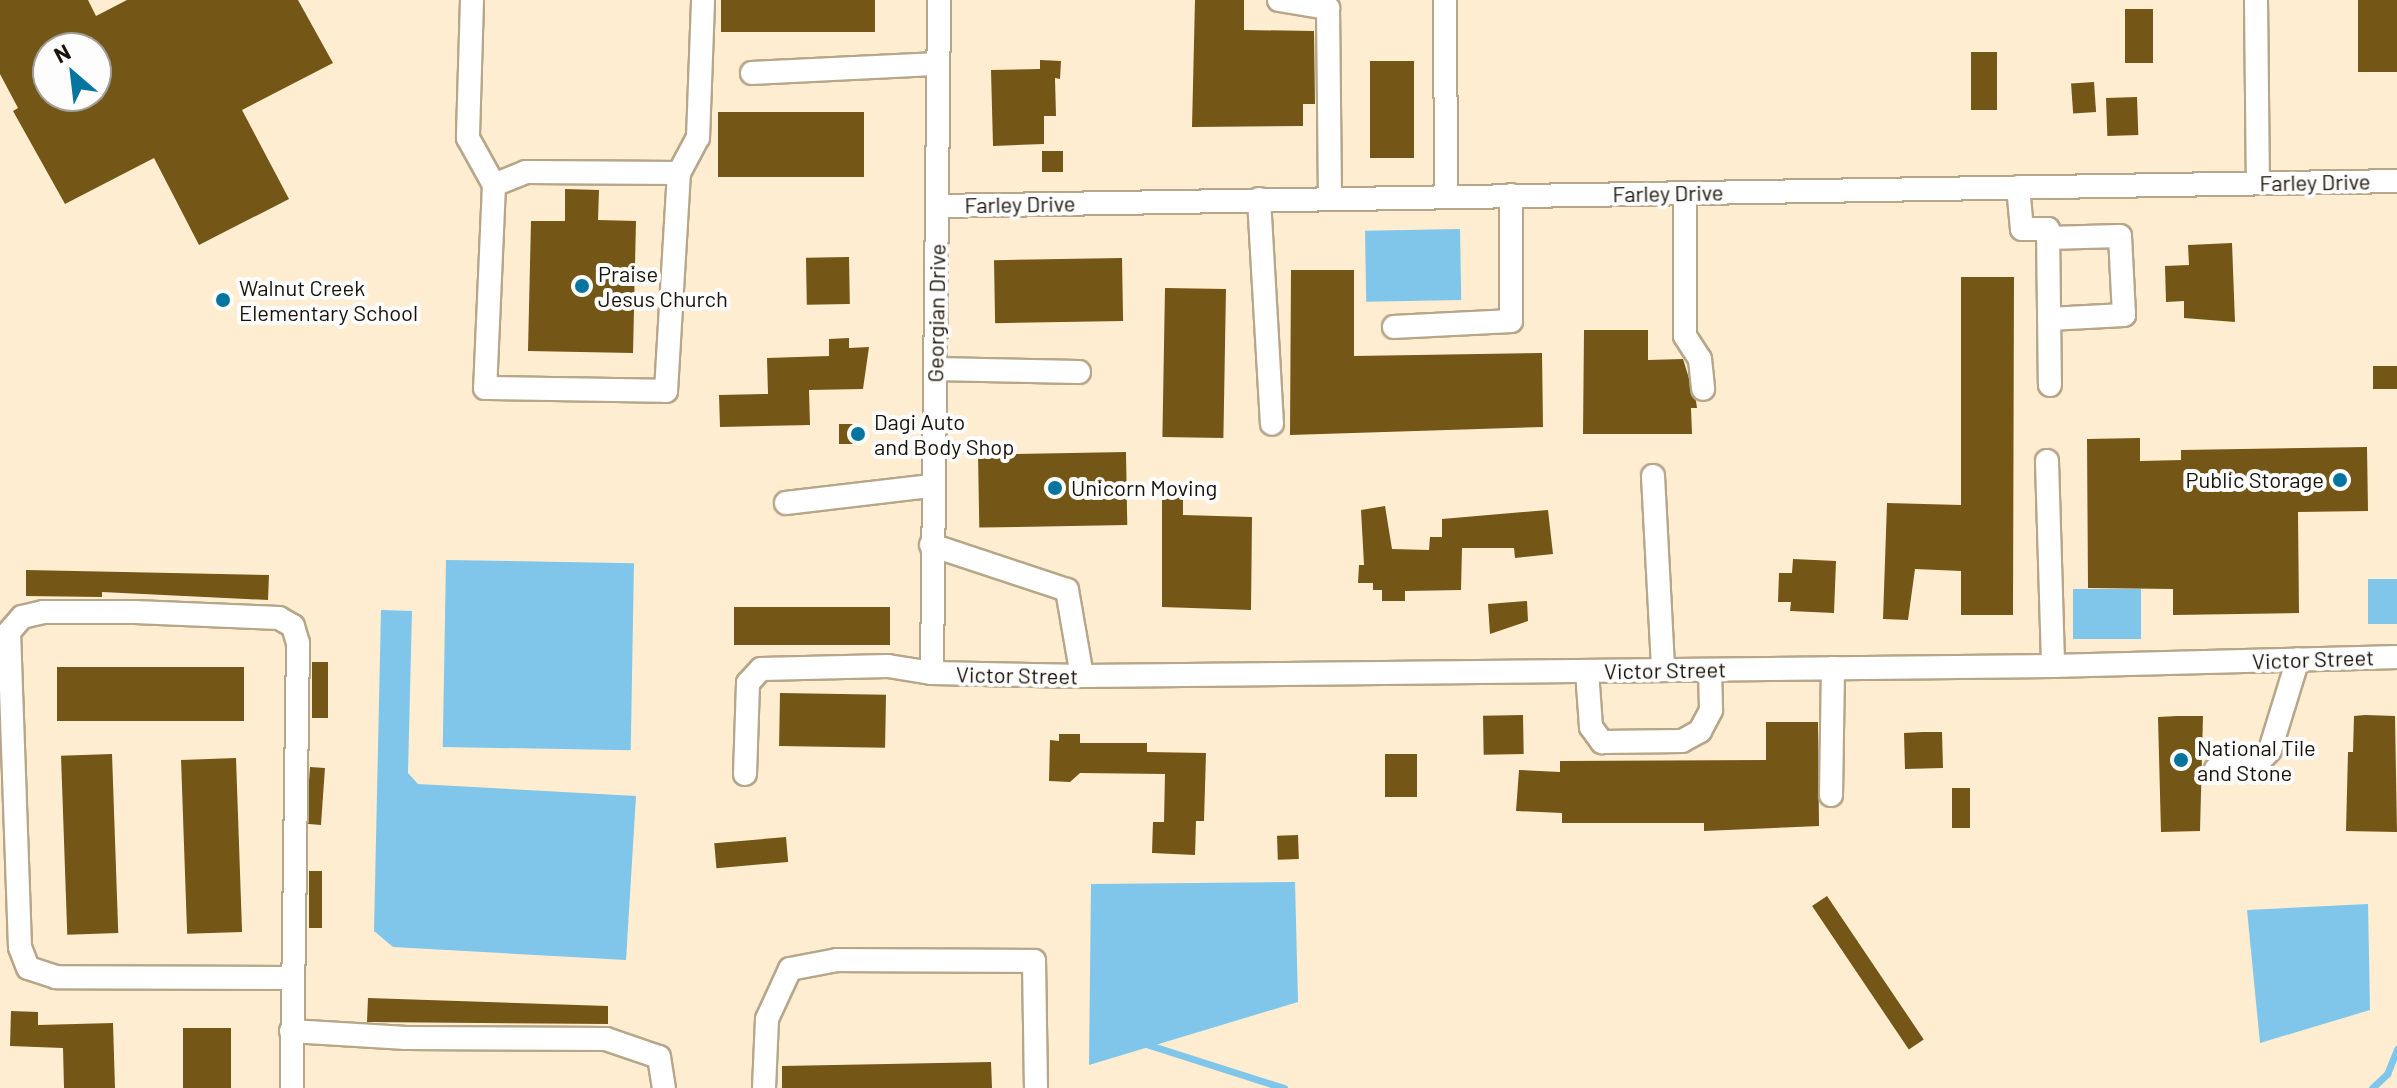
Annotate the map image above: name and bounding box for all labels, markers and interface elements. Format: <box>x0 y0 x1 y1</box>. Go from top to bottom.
north arrow <box>32 32 112 112</box>
text: N <box>49 38 74 67</box>
street label: Farley Drive <box>2259 168 2371 196</box>
street label: Farley Drive <box>1612 179 1724 207</box>
street label: Farley Drive <box>964 190 1076 218</box>
street label: Georgian Drive <box>922 243 950 383</box>
place label: Praise Jesus Church <box>598 260 728 312</box>
place label: Walnut Creek Elementary School <box>239 274 418 326</box>
marker: Praise Jesus Church <box>573 277 591 295</box>
marker: Walnut Creek Elementary School <box>214 291 232 309</box>
place label: Dagi Auto and Body Shop <box>874 408 1014 460</box>
marker: Dagi Auto and Body Shop <box>849 425 867 443</box>
place label: Public Storage <box>2185 467 2324 493</box>
marker: Public Storage <box>2331 471 2349 489</box>
place label: Unicorn Moving <box>1071 475 1217 501</box>
marker: Unicorn Moving <box>1046 479 1064 497</box>
street label: Victor Street <box>2252 644 2374 674</box>
street label: Victor Street <box>1604 656 1726 684</box>
street label: Victor Street <box>956 661 1078 689</box>
place label: National Tile and Stone <box>2197 734 2316 786</box>
marker: National Tile and Stone <box>2172 751 2190 769</box>

